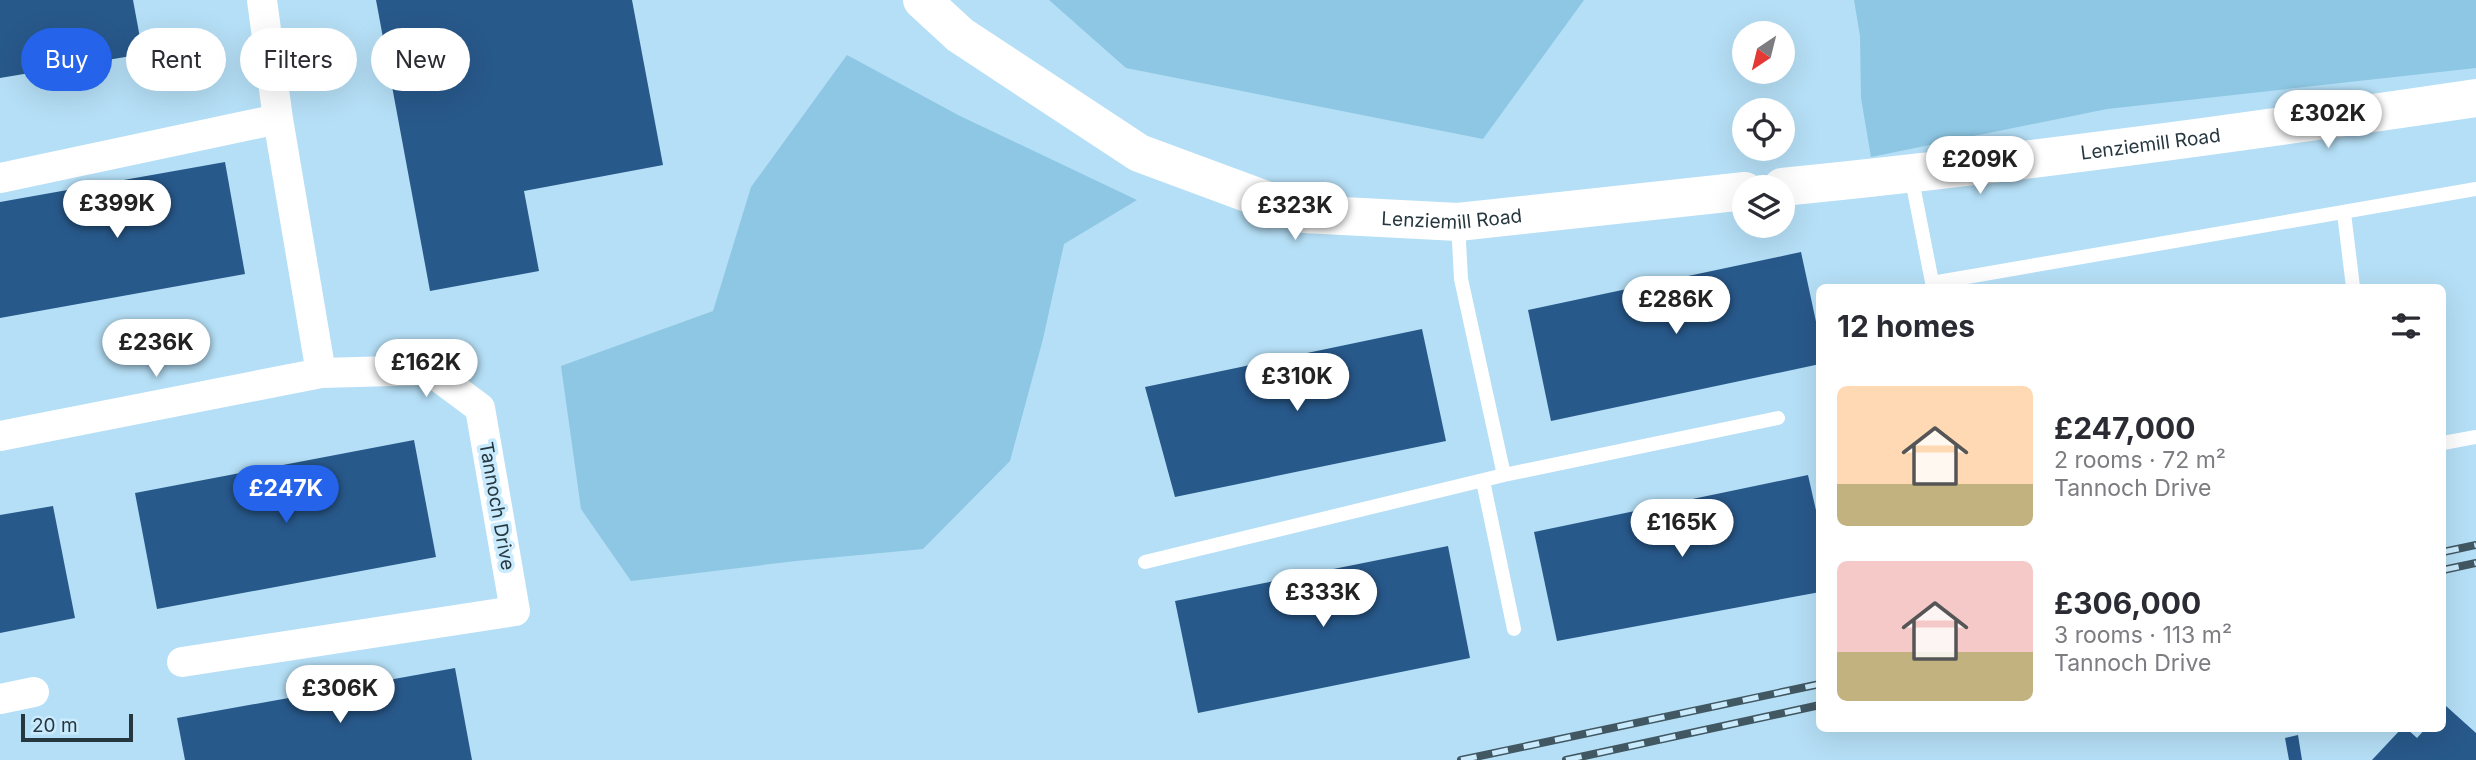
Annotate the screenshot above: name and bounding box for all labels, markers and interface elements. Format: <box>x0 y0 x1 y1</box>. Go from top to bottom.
north arrow <box>1732 21 1796 84</box>
map controls <box>1732 21 1795 238</box>
chip: Buy <box>21 28 112 91</box>
chip: Rent <box>126 28 226 91</box>
chip: Filters <box>240 28 357 91</box>
chip: New <box>371 28 470 91</box>
pin: £302K <box>2279 90 2377 150</box>
button: locate <box>1732 98 1795 161</box>
text: £302K <box>2290 99 2366 127</box>
street label: Lenziemill Road <box>2079 123 2222 164</box>
pin: £209K <box>1931 136 2029 196</box>
text: £209K <box>1942 145 2018 173</box>
button: layers <box>1732 175 1795 238</box>
pin: £399K <box>68 180 166 240</box>
pin: £323K <box>1246 182 1344 242</box>
text: £399K <box>79 189 155 217</box>
text: £323K <box>1257 191 1333 219</box>
street label: Lenziemill Road <box>1381 204 1523 234</box>
pin: £286K <box>1627 276 1725 336</box>
text: £286K <box>1638 285 1714 313</box>
icon: filters <box>2387 307 2425 345</box>
text: 12 homes <box>1837 308 1975 344</box>
pin: £236K <box>107 320 205 379</box>
text: £236K <box>118 328 194 356</box>
pin: £162K <box>377 340 475 399</box>
text: £162K <box>391 348 461 376</box>
pin: £310K <box>1248 354 1346 413</box>
text: £310K <box>1261 362 1333 390</box>
text: £247,000 <box>2054 410 2195 446</box>
icon: home <box>1893 414 1977 498</box>
street label: Tannoch Drive <box>474 440 520 572</box>
text: 2 rooms · 72 m² <box>2054 446 2226 474</box>
pin: £247K <box>237 466 335 525</box>
text: £247K <box>249 474 323 502</box>
text: Tannoch Drive <box>2054 474 2211 502</box>
pin: £165K <box>1633 500 1731 559</box>
text: £165K <box>1647 508 1717 536</box>
pin: £333K <box>1274 570 1372 629</box>
text: £333K <box>1285 578 1361 606</box>
text: £306,000 <box>2054 585 2201 621</box>
icon: home <box>1893 589 1977 673</box>
text: 3 rooms · 113 m² <box>2054 621 2232 649</box>
text: Tannoch Drive <box>2054 649 2211 677</box>
pin: £306K <box>291 666 389 725</box>
text: £306K <box>302 674 378 702</box>
scale bar <box>21 711 133 743</box>
text: 20 m <box>32 714 78 737</box>

